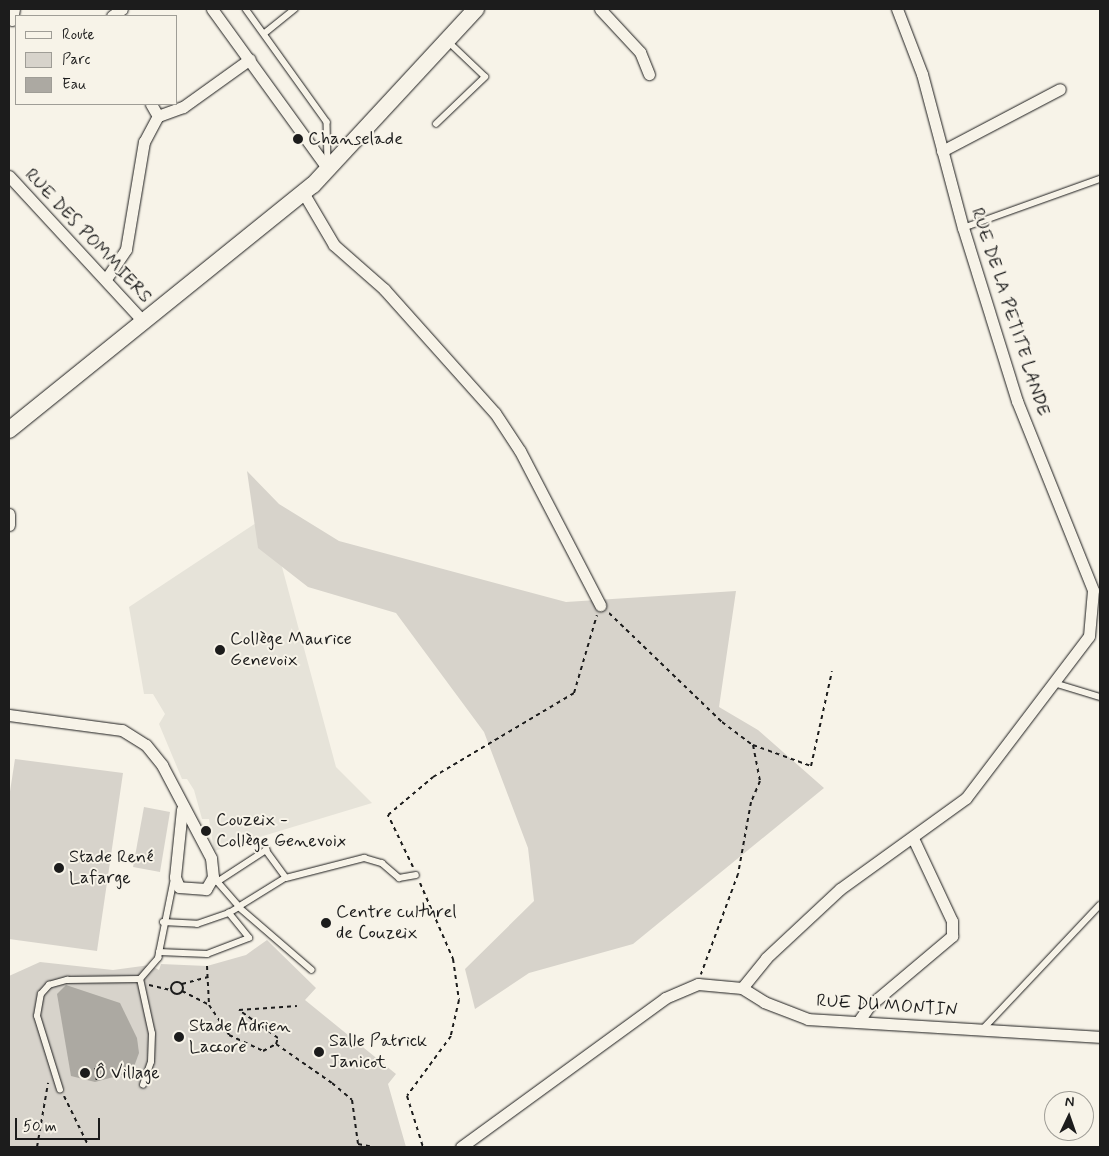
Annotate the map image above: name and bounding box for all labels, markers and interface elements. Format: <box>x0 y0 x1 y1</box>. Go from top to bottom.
legend <box>15 15 178 105</box>
text: Route <box>62 25 95 45</box>
text: Parc <box>62 50 90 70</box>
text: Eau <box>62 75 86 95</box>
place label: Chanselade <box>308 128 403 150</box>
marker: Chanselade <box>292 133 304 145</box>
street label: RUE DES POMMIERS <box>22 166 154 306</box>
street label: RUE DE LA PETITE LANDE <box>965 200 1055 424</box>
place label: Collège Maurice Genevoix <box>230 629 347 672</box>
marker: Collège Maurice Genevoix <box>214 644 226 656</box>
place label: Couzeix - Collège Genevoix <box>216 810 342 852</box>
marker: Couzeix - Collège Genevoix <box>200 825 212 837</box>
place label: Stade René Lafarge <box>69 847 154 890</box>
marker: Stade René Lafarge <box>53 862 65 874</box>
place label: Centre culturel de Couzeix <box>336 902 455 944</box>
marker: Centre culturel de Couzeix <box>320 917 332 929</box>
street label: RUE DU MONTIN <box>815 990 959 1022</box>
place label: Stade Adrien Laccore <box>189 1016 291 1058</box>
marker: Stade Adrien Laccore <box>173 1031 185 1043</box>
place label: Salle Patrick Janicot <box>329 1031 425 1074</box>
marker: Salle Patrick Janicot <box>313 1046 325 1058</box>
place label: Ô Village <box>95 1062 160 1084</box>
marker: Ô Village <box>79 1067 91 1079</box>
north arrow <box>1044 1091 1094 1141</box>
text: N <box>1065 1093 1075 1111</box>
scale bar <box>18 1108 102 1140</box>
text: 50 m <box>23 1117 57 1137</box>

